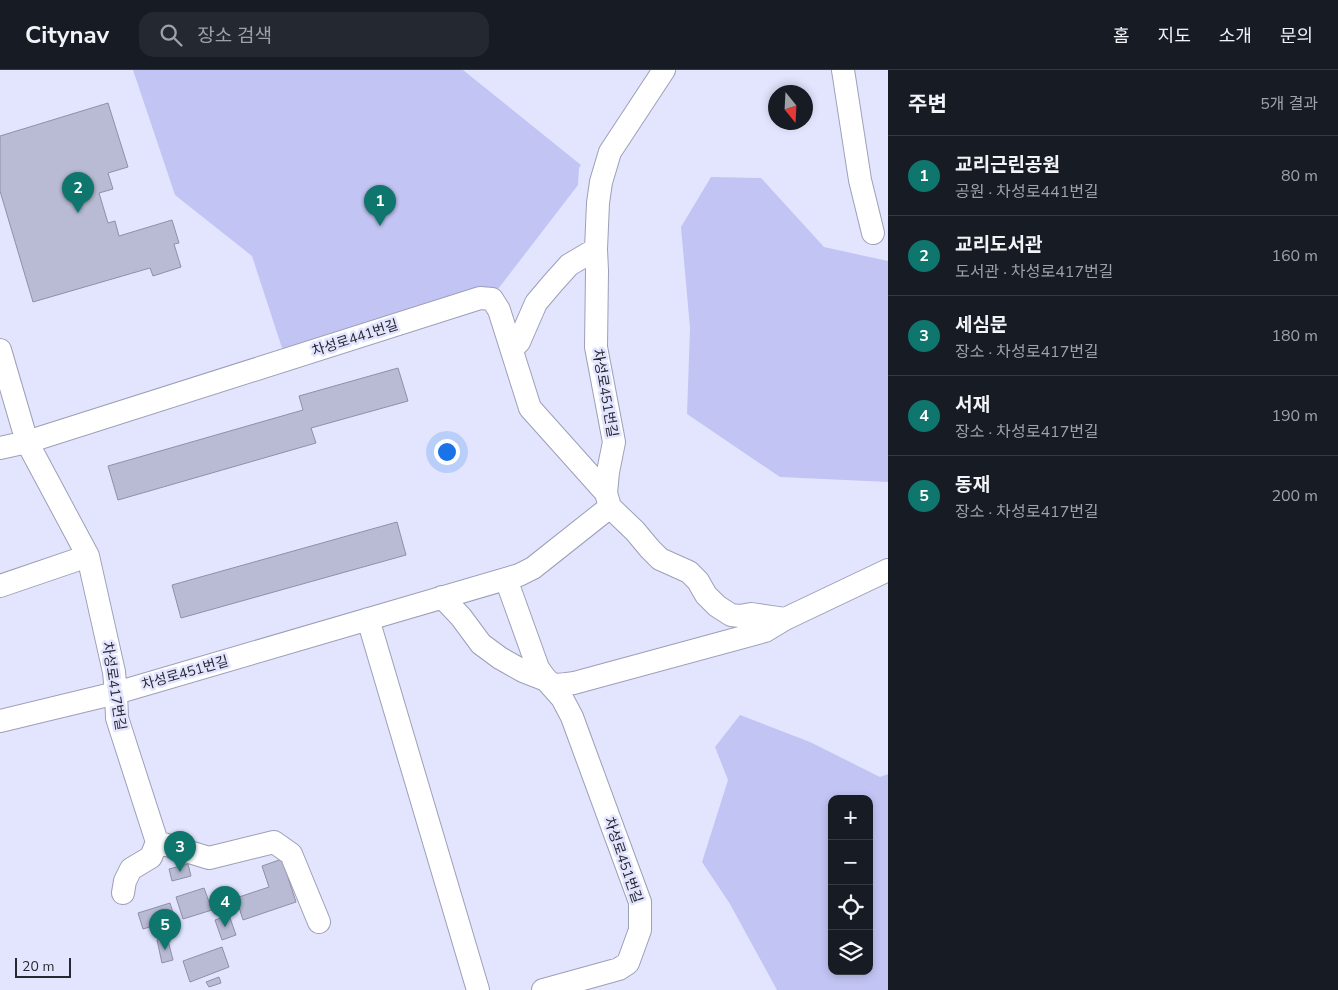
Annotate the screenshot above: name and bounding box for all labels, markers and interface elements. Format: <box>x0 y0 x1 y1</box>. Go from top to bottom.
search box <box>139 12 489 57</box>
text: Citynav <box>25 19 109 51</box>
icon: search <box>157 21 185 49</box>
text: 장소 검색 <box>197 23 272 49</box>
text: 홈 <box>1113 24 1130 48</box>
text: 지도 <box>1158 24 1191 48</box>
text: 소개 <box>1219 24 1252 48</box>
text: 문의 <box>1280 24 1313 48</box>
north arrow <box>768 85 813 130</box>
text: 주변 <box>908 90 947 118</box>
text: 5개 결과 <box>1260 93 1318 115</box>
text: 교리근린공원 <box>955 152 1060 178</box>
text: 1 <box>919 165 929 187</box>
text: 80 m <box>1281 165 1318 187</box>
pin: 2 <box>62 172 94 213</box>
text: 공원 · 차성로441번길 <box>955 181 1099 203</box>
pin: 1 <box>364 185 396 226</box>
text: 교리도서관 <box>955 232 1042 258</box>
text: 2 <box>919 245 929 267</box>
text: 160 m <box>1271 245 1318 267</box>
text: 도서관 · 차성로417번길 <box>955 261 1113 283</box>
text: 세심문 <box>955 312 1007 338</box>
street label: 차성로441번길 <box>309 315 401 361</box>
text: 3 <box>919 325 929 347</box>
text: 180 m <box>1271 325 1318 347</box>
text: 장소 · 차성로417번길 <box>955 341 1099 363</box>
street label: 차성로451번길 <box>588 347 622 439</box>
text: 서재 <box>955 392 990 418</box>
text: 4 <box>919 405 929 427</box>
text: 190 m <box>1271 405 1318 427</box>
text: 장소 · 차성로417번길 <box>955 421 1099 443</box>
your location <box>434 439 460 465</box>
text: 동재 <box>955 472 990 498</box>
text: 5 <box>919 485 929 507</box>
text: 200 m <box>1271 485 1318 507</box>
text: 장소 · 차성로417번길 <box>955 501 1099 523</box>
street label: 차성로417번길 <box>98 640 130 732</box>
street label: 차성로451번길 <box>139 652 231 694</box>
map controls <box>828 795 873 975</box>
button: + <box>828 795 873 840</box>
street label: 차성로451번길 <box>599 815 647 905</box>
pin: 3 <box>164 831 196 872</box>
button: − <box>828 840 873 885</box>
button: locate <box>828 885 873 930</box>
pin: 4 <box>209 886 241 927</box>
pin: 5 <box>149 909 181 950</box>
button: layers <box>828 930 873 975</box>
scale bar <box>15 955 71 978</box>
text: 20 m <box>22 957 54 976</box>

